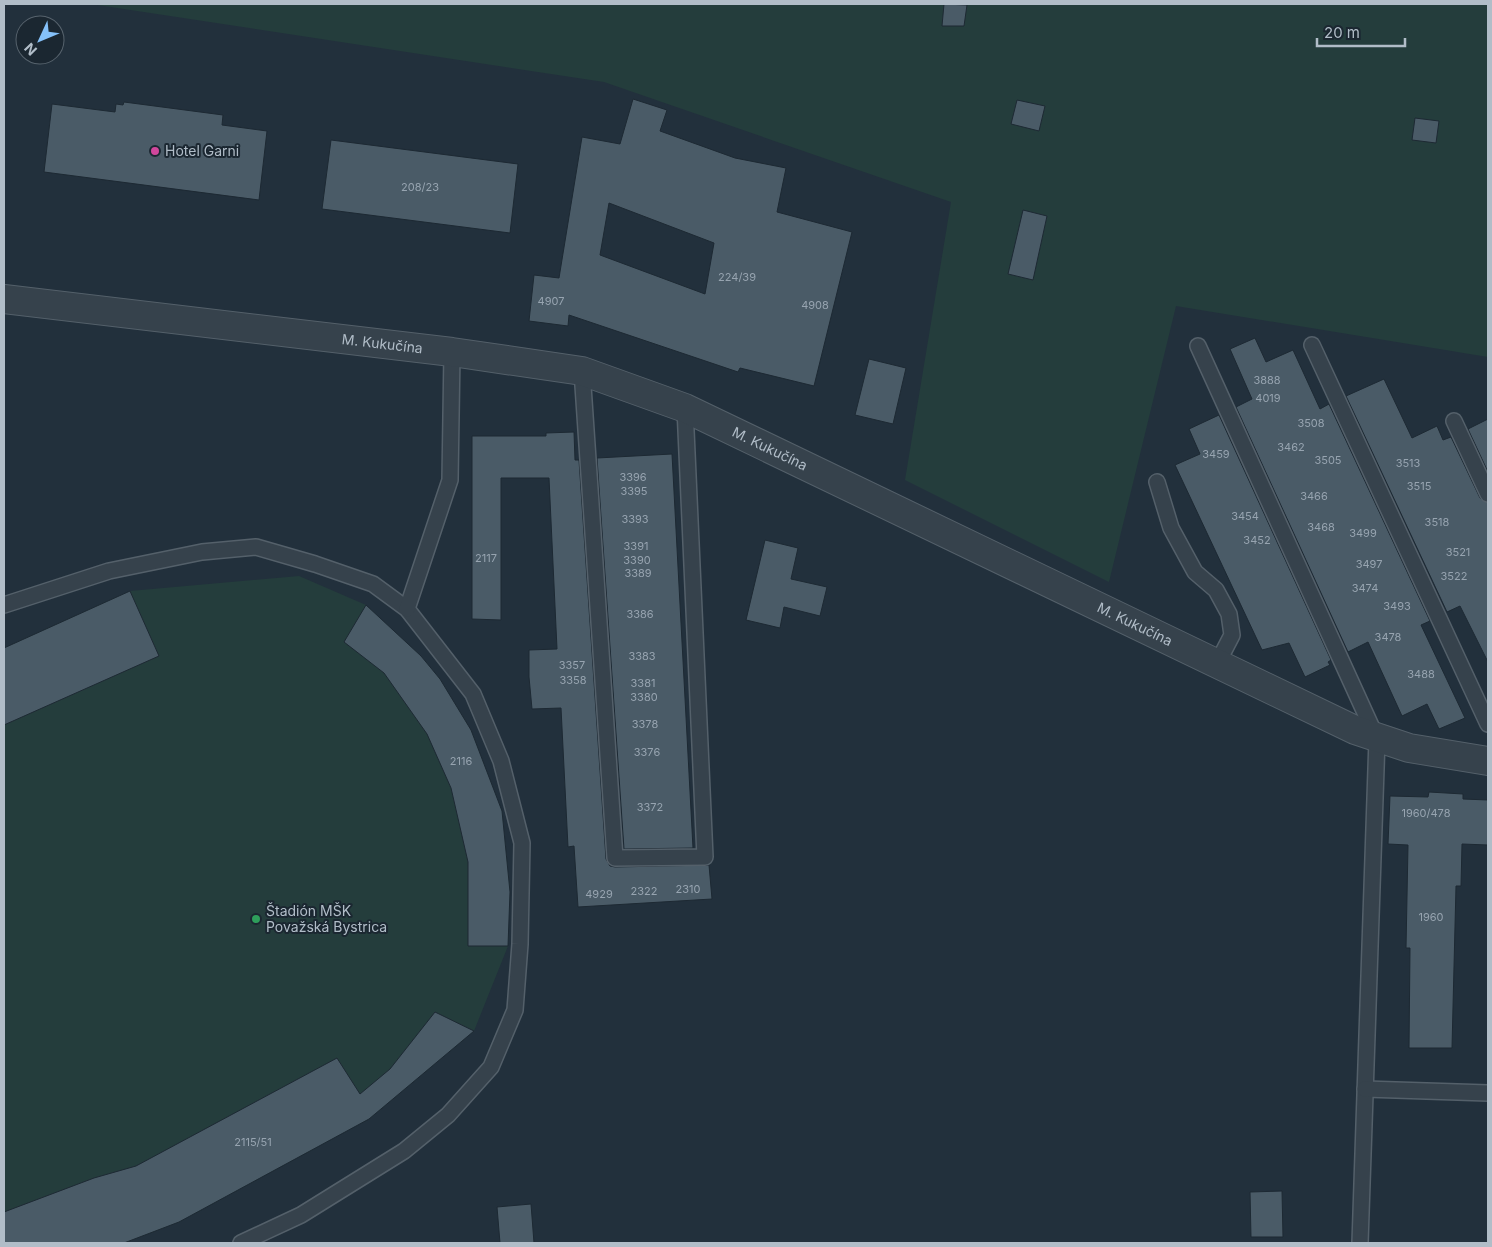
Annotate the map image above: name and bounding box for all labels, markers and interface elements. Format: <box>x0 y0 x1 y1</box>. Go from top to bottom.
north arrow <box>15 15 65 65</box>
scale bar <box>1317 15 1404 47</box>
text: 20 m <box>1324 23 1360 42</box>
text: N <box>20 40 40 59</box>
place label: Hotel Garni <box>165 142 239 159</box>
marker: Hotel Garni <box>149 145 161 157</box>
house number: 208/23 <box>401 180 439 194</box>
house number: 224/39 <box>718 270 756 284</box>
house number: 4907 <box>538 294 564 308</box>
house number: 4908 <box>801 298 829 312</box>
street label: M. Kukučína <box>341 330 424 356</box>
house number: 3888 <box>1253 373 1281 387</box>
house number: 4019 <box>1255 391 1281 405</box>
house number: 3508 <box>1297 416 1325 430</box>
street label: M. Kukučína <box>730 423 810 474</box>
house number: 3462 <box>1277 440 1305 454</box>
house number: 3459 <box>1202 447 1230 461</box>
house number: 3505 <box>1314 453 1342 467</box>
house number: 3513 <box>1396 456 1421 470</box>
house number: 3396 <box>619 470 647 484</box>
house number: 3515 <box>1407 479 1432 493</box>
house number: 3395 <box>620 484 648 498</box>
house number: 3466 <box>1300 489 1328 503</box>
house number: 3454 <box>1231 509 1259 523</box>
house number: 3393 <box>621 512 649 526</box>
house number: 3518 <box>1425 515 1450 529</box>
house number: 3468 <box>1307 520 1335 534</box>
house number: 3499 <box>1349 526 1377 540</box>
house number: 3452 <box>1243 533 1271 547</box>
house number: 3391 <box>624 539 648 553</box>
house number: 3521 <box>1446 545 1470 559</box>
house number: 2117 <box>475 551 497 565</box>
house number: 3390 <box>623 553 651 567</box>
house number: 3497 <box>1356 557 1382 571</box>
house number: 3389 <box>624 566 652 580</box>
house number: 3522 <box>1441 569 1467 583</box>
house number: 3474 <box>1352 581 1378 595</box>
street label: M. Kukučína <box>1095 598 1175 649</box>
house number: 3493 <box>1383 599 1411 613</box>
house number: 3386 <box>626 607 654 621</box>
house number: 3478 <box>1375 630 1402 644</box>
house number: 3383 <box>628 649 656 663</box>
house number: 3357 <box>559 658 585 672</box>
house number: 3488 <box>1407 667 1435 681</box>
house number: 3358 <box>559 673 587 687</box>
house number: 3381 <box>631 676 655 690</box>
house number: 3380 <box>630 690 658 704</box>
house number: 3378 <box>632 717 658 731</box>
house number: 3376 <box>634 745 660 759</box>
house number: 2116 <box>450 754 472 768</box>
house number: 3372 <box>637 800 663 814</box>
house number: 1960/478 <box>1401 806 1451 820</box>
house number: 2310 <box>676 882 701 896</box>
house number: 2322 <box>631 884 657 898</box>
house number: 4929 <box>585 887 613 901</box>
place label: Štadión MŠK Považská Bystrica <box>266 902 387 935</box>
house number: 1960 <box>1418 910 1444 924</box>
marker: Štadión MŠK Považská Bystrica <box>250 913 262 925</box>
house number: 2115/51 <box>234 1135 272 1149</box>

